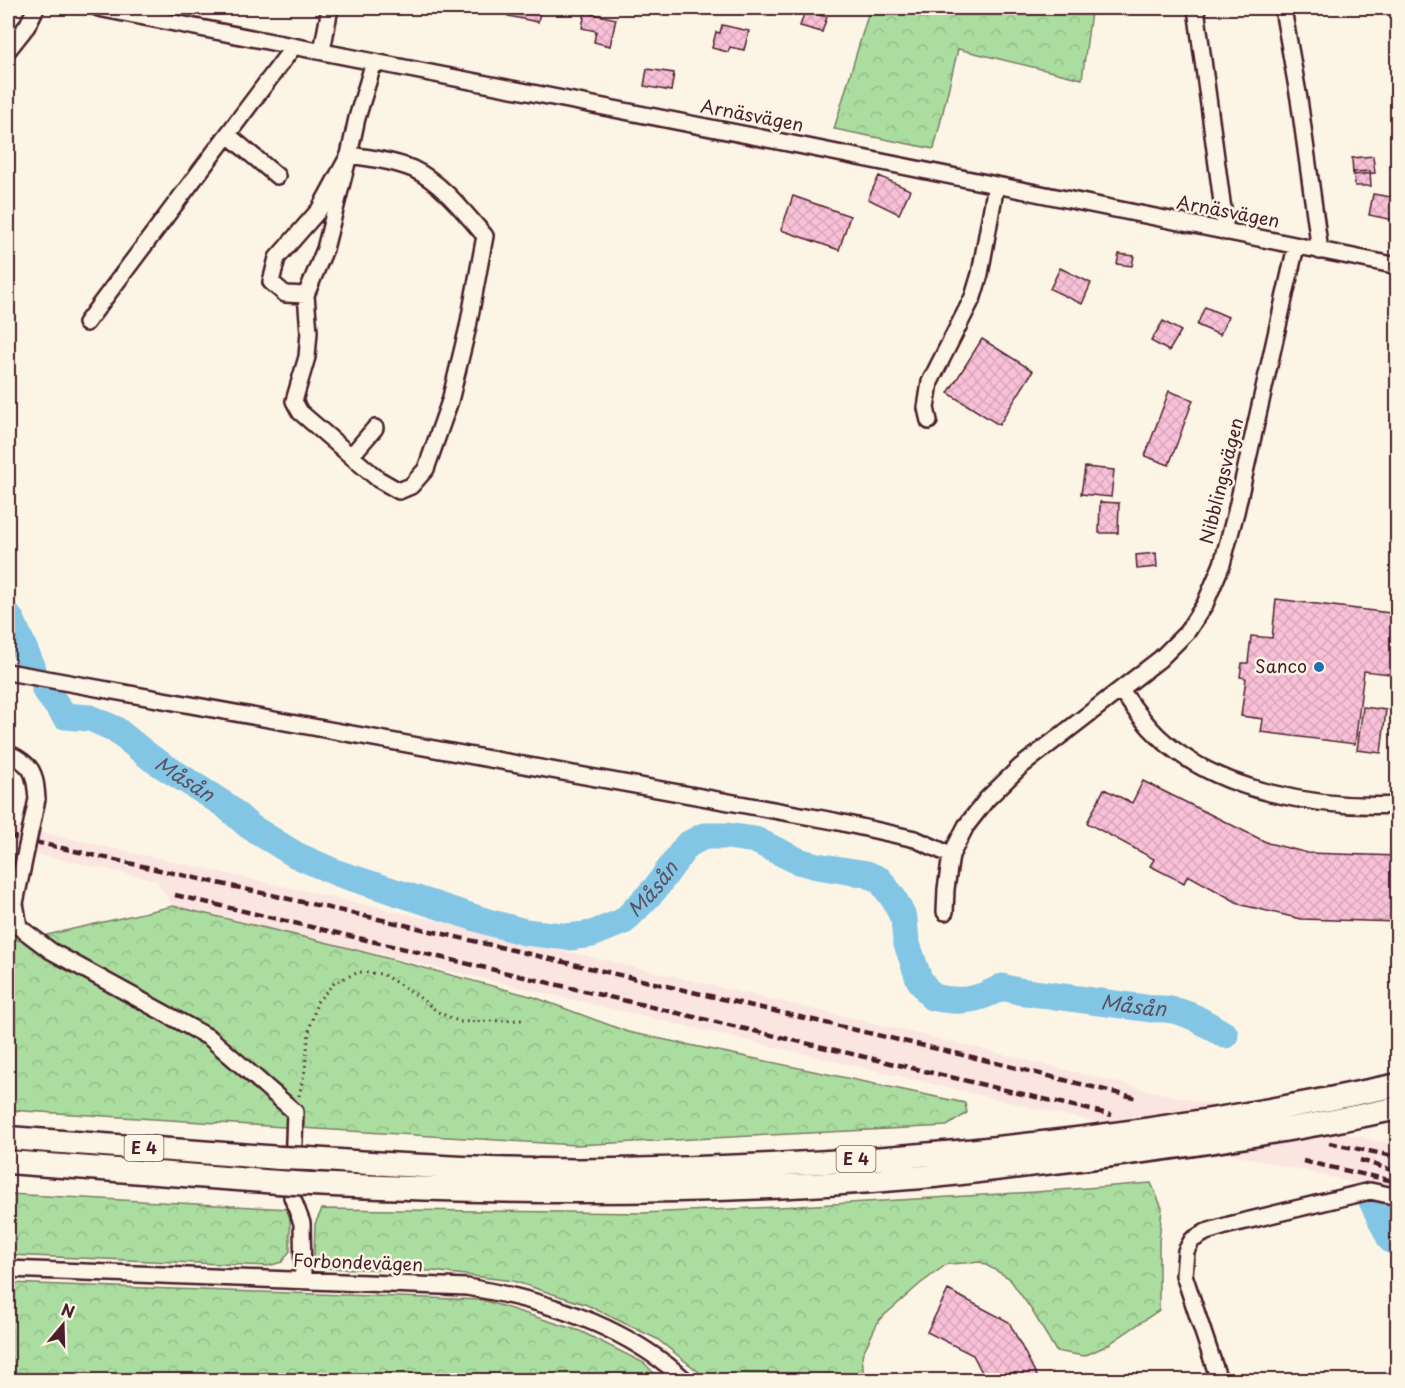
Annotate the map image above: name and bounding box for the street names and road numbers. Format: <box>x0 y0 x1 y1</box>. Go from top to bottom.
street label: Arnäsvägen <box>699 91 806 138</box>
street label: Arnäsvägen <box>1175 187 1282 234</box>
street label: Nibblingsvägen <box>1192 415 1249 546</box>
road number: E 4 <box>124 1135 164 1161</box>
road number: E 4 <box>836 1146 876 1172</box>
street label: Forbondevägen <box>293 1246 423 1277</box>

